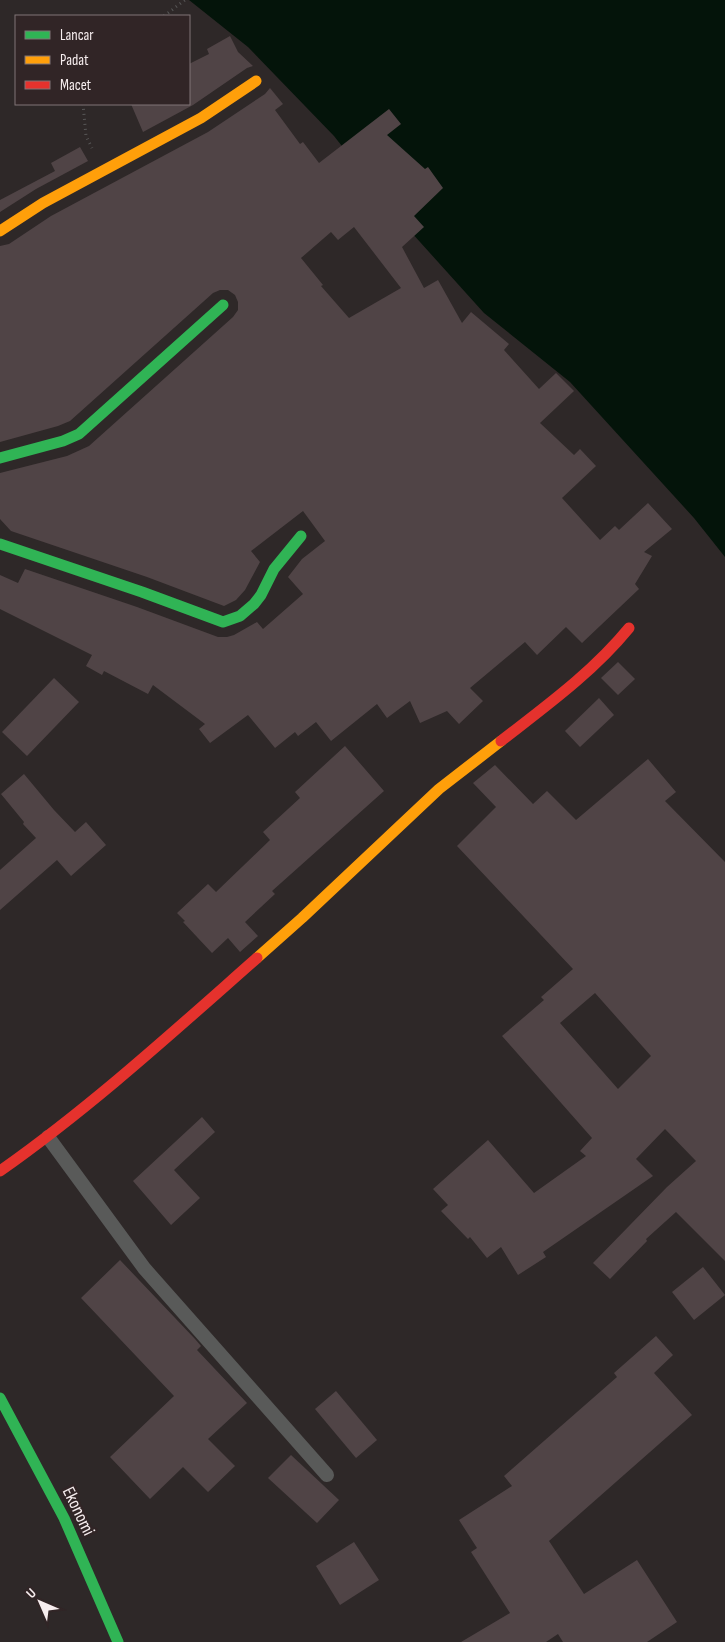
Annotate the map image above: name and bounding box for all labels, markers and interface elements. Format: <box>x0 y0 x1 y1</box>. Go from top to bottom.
legend <box>15 15 190 105</box>
text: Lancar <box>60 26 94 45</box>
text: Padat <box>60 51 89 70</box>
text: Macet <box>60 76 92 95</box>
street label: Ekonomi <box>58 1483 99 1539</box>
north arrow <box>15 1577 65 1627</box>
text: U <box>23 1585 40 1602</box>

